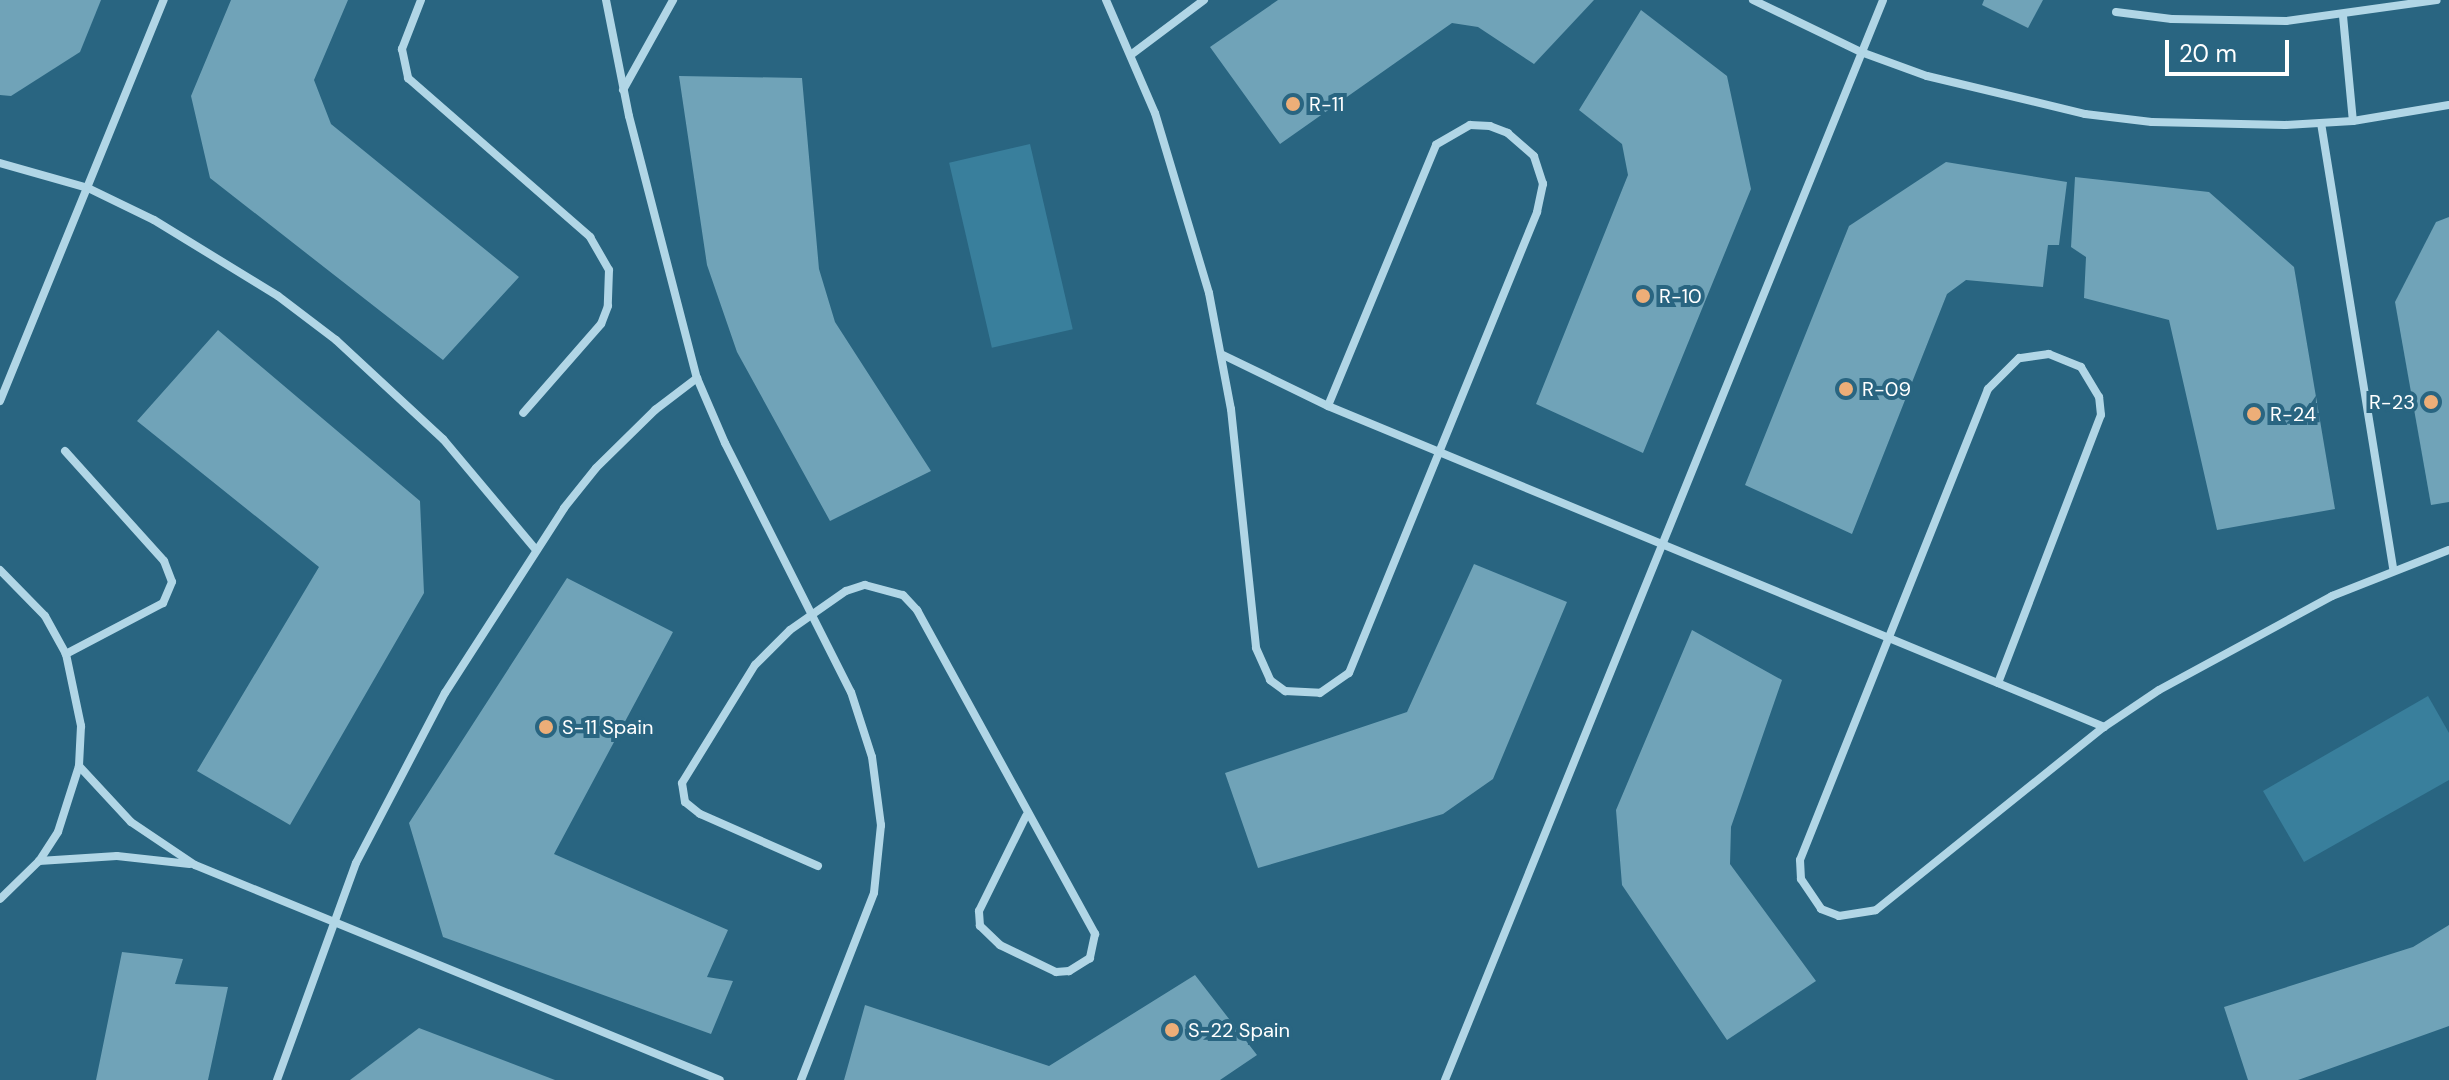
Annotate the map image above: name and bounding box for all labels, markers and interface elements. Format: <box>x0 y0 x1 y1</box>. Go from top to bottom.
scale bar <box>2169 24 2293 74</box>
text: 20 m <box>2179 38 2237 69</box>
place label: R-11 <box>1309 92 1344 116</box>
marker: R-11 <box>1284 95 1302 113</box>
place label: R-10 <box>1659 284 1702 308</box>
marker: R-10 <box>1634 287 1652 305</box>
place label: R-09 <box>1862 377 1911 401</box>
marker: R-09 <box>1837 380 1855 398</box>
place label: R-23 <box>2369 390 2415 414</box>
marker: R-23 <box>2422 393 2440 411</box>
place label: R-24 <box>2270 402 2316 426</box>
marker: R-24 <box>2245 405 2263 423</box>
place label: S-11 Spain <box>562 715 653 739</box>
marker: S-11 Spain <box>537 718 555 736</box>
place label: S-22 Spain <box>1188 1018 1290 1042</box>
marker: S-22 Spain <box>1163 1021 1181 1039</box>

